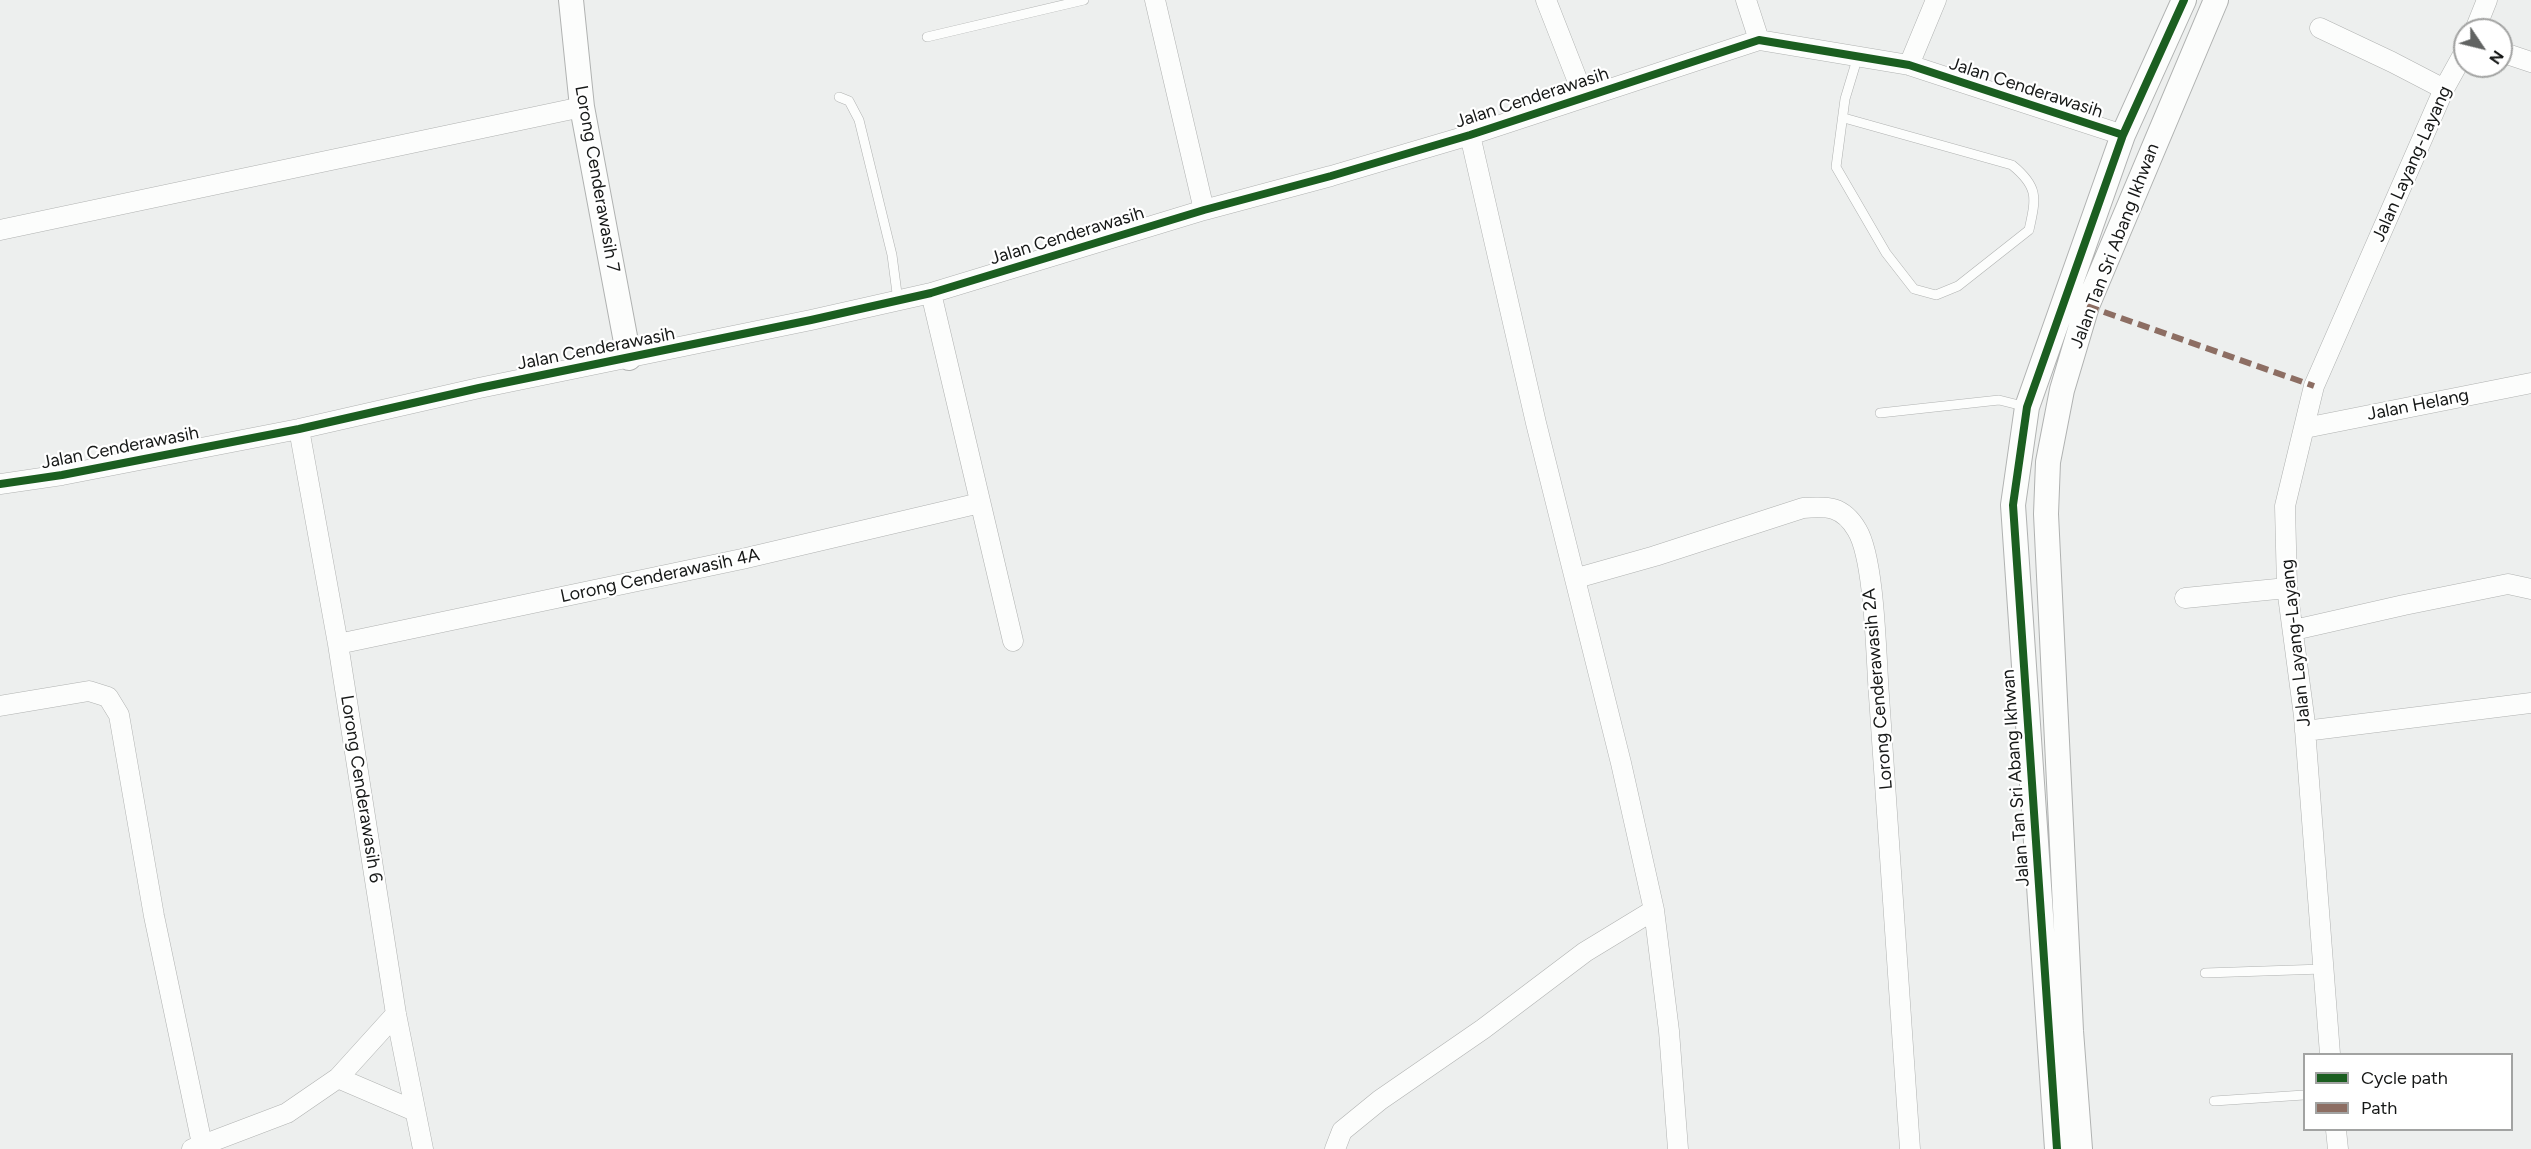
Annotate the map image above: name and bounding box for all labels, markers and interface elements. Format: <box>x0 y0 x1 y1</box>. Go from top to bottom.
north arrow <box>2453 18 2513 78</box>
text: N <box>2485 47 2508 68</box>
street label: Jalan Cenderawasih <box>1947 53 2105 123</box>
street label: Jalan Cenderawasih <box>1453 63 1611 133</box>
street label: Jalan Layang-Layang <box>2368 83 2456 245</box>
street label: Lorong Cenderawasih 7 <box>570 84 624 274</box>
street label: Jalan Tan Sri Abang Ikhwan <box>2066 140 2164 352</box>
street label: Jalan Cenderawasih <box>987 202 1147 270</box>
street label: Jalan Cenderawasih <box>515 323 677 375</box>
street label: Jalan Helang <box>2365 385 2471 425</box>
street label: Jalan Cenderawasih <box>39 422 201 474</box>
street label: Lorong Cenderawasih 4A <box>558 544 762 608</box>
street label: Jalan Layang-Layang <box>2276 558 2316 728</box>
street label: Lorong Cenderawasih 2A <box>1858 587 1898 791</box>
street label: Jalan Tan Sri Abang Ikhwan <box>1998 669 2034 887</box>
street label: Lorong Cenderawasih 6 <box>335 693 387 885</box>
legend <box>2303 1053 2513 1131</box>
text: Cycle path <box>2361 1067 2448 1089</box>
text: Path <box>2361 1097 2397 1119</box>

